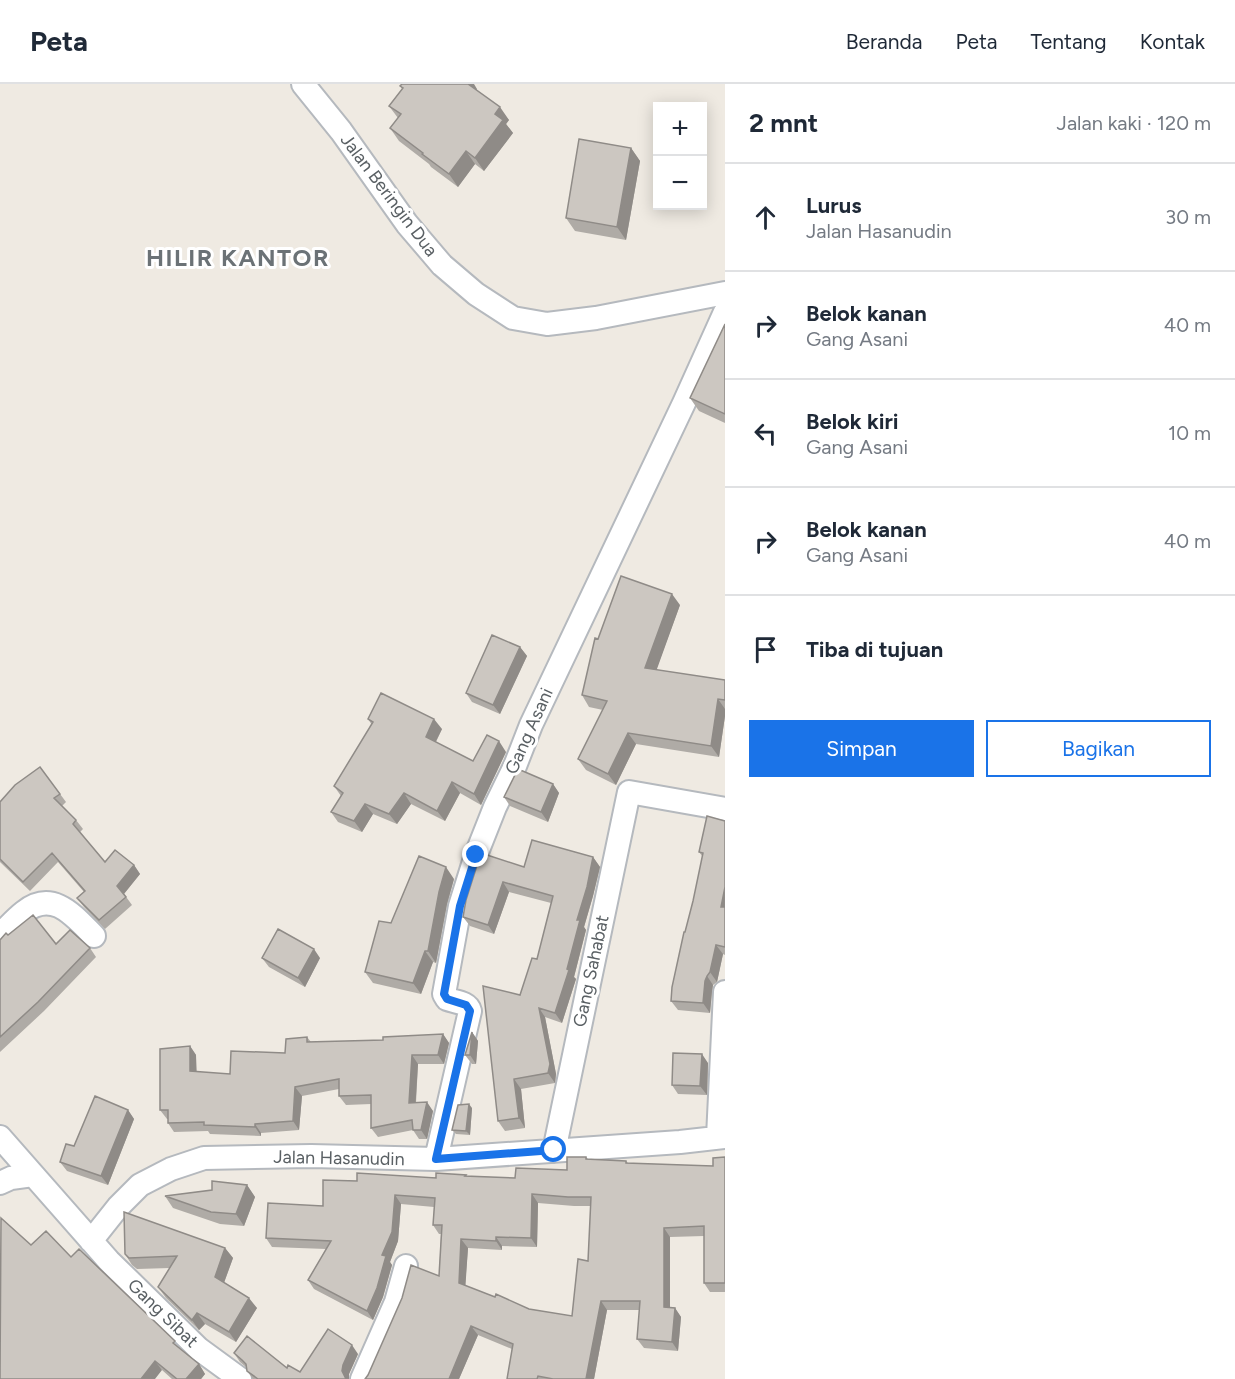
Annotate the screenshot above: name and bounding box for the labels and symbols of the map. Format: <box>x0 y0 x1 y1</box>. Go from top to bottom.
street label: Jalan Beringin Dua <box>336 129 442 261</box>
district label: HILIR KANTOR <box>146 243 330 272</box>
street label: Gang Asani <box>500 685 558 777</box>
route end <box>462 841 488 867</box>
street label: Gang Sahabat <box>568 913 614 1029</box>
route start <box>540 1136 566 1162</box>
street label: Jalan Hasanudin <box>273 1146 405 1170</box>
street label: Gang Sibat <box>123 1274 203 1352</box>

